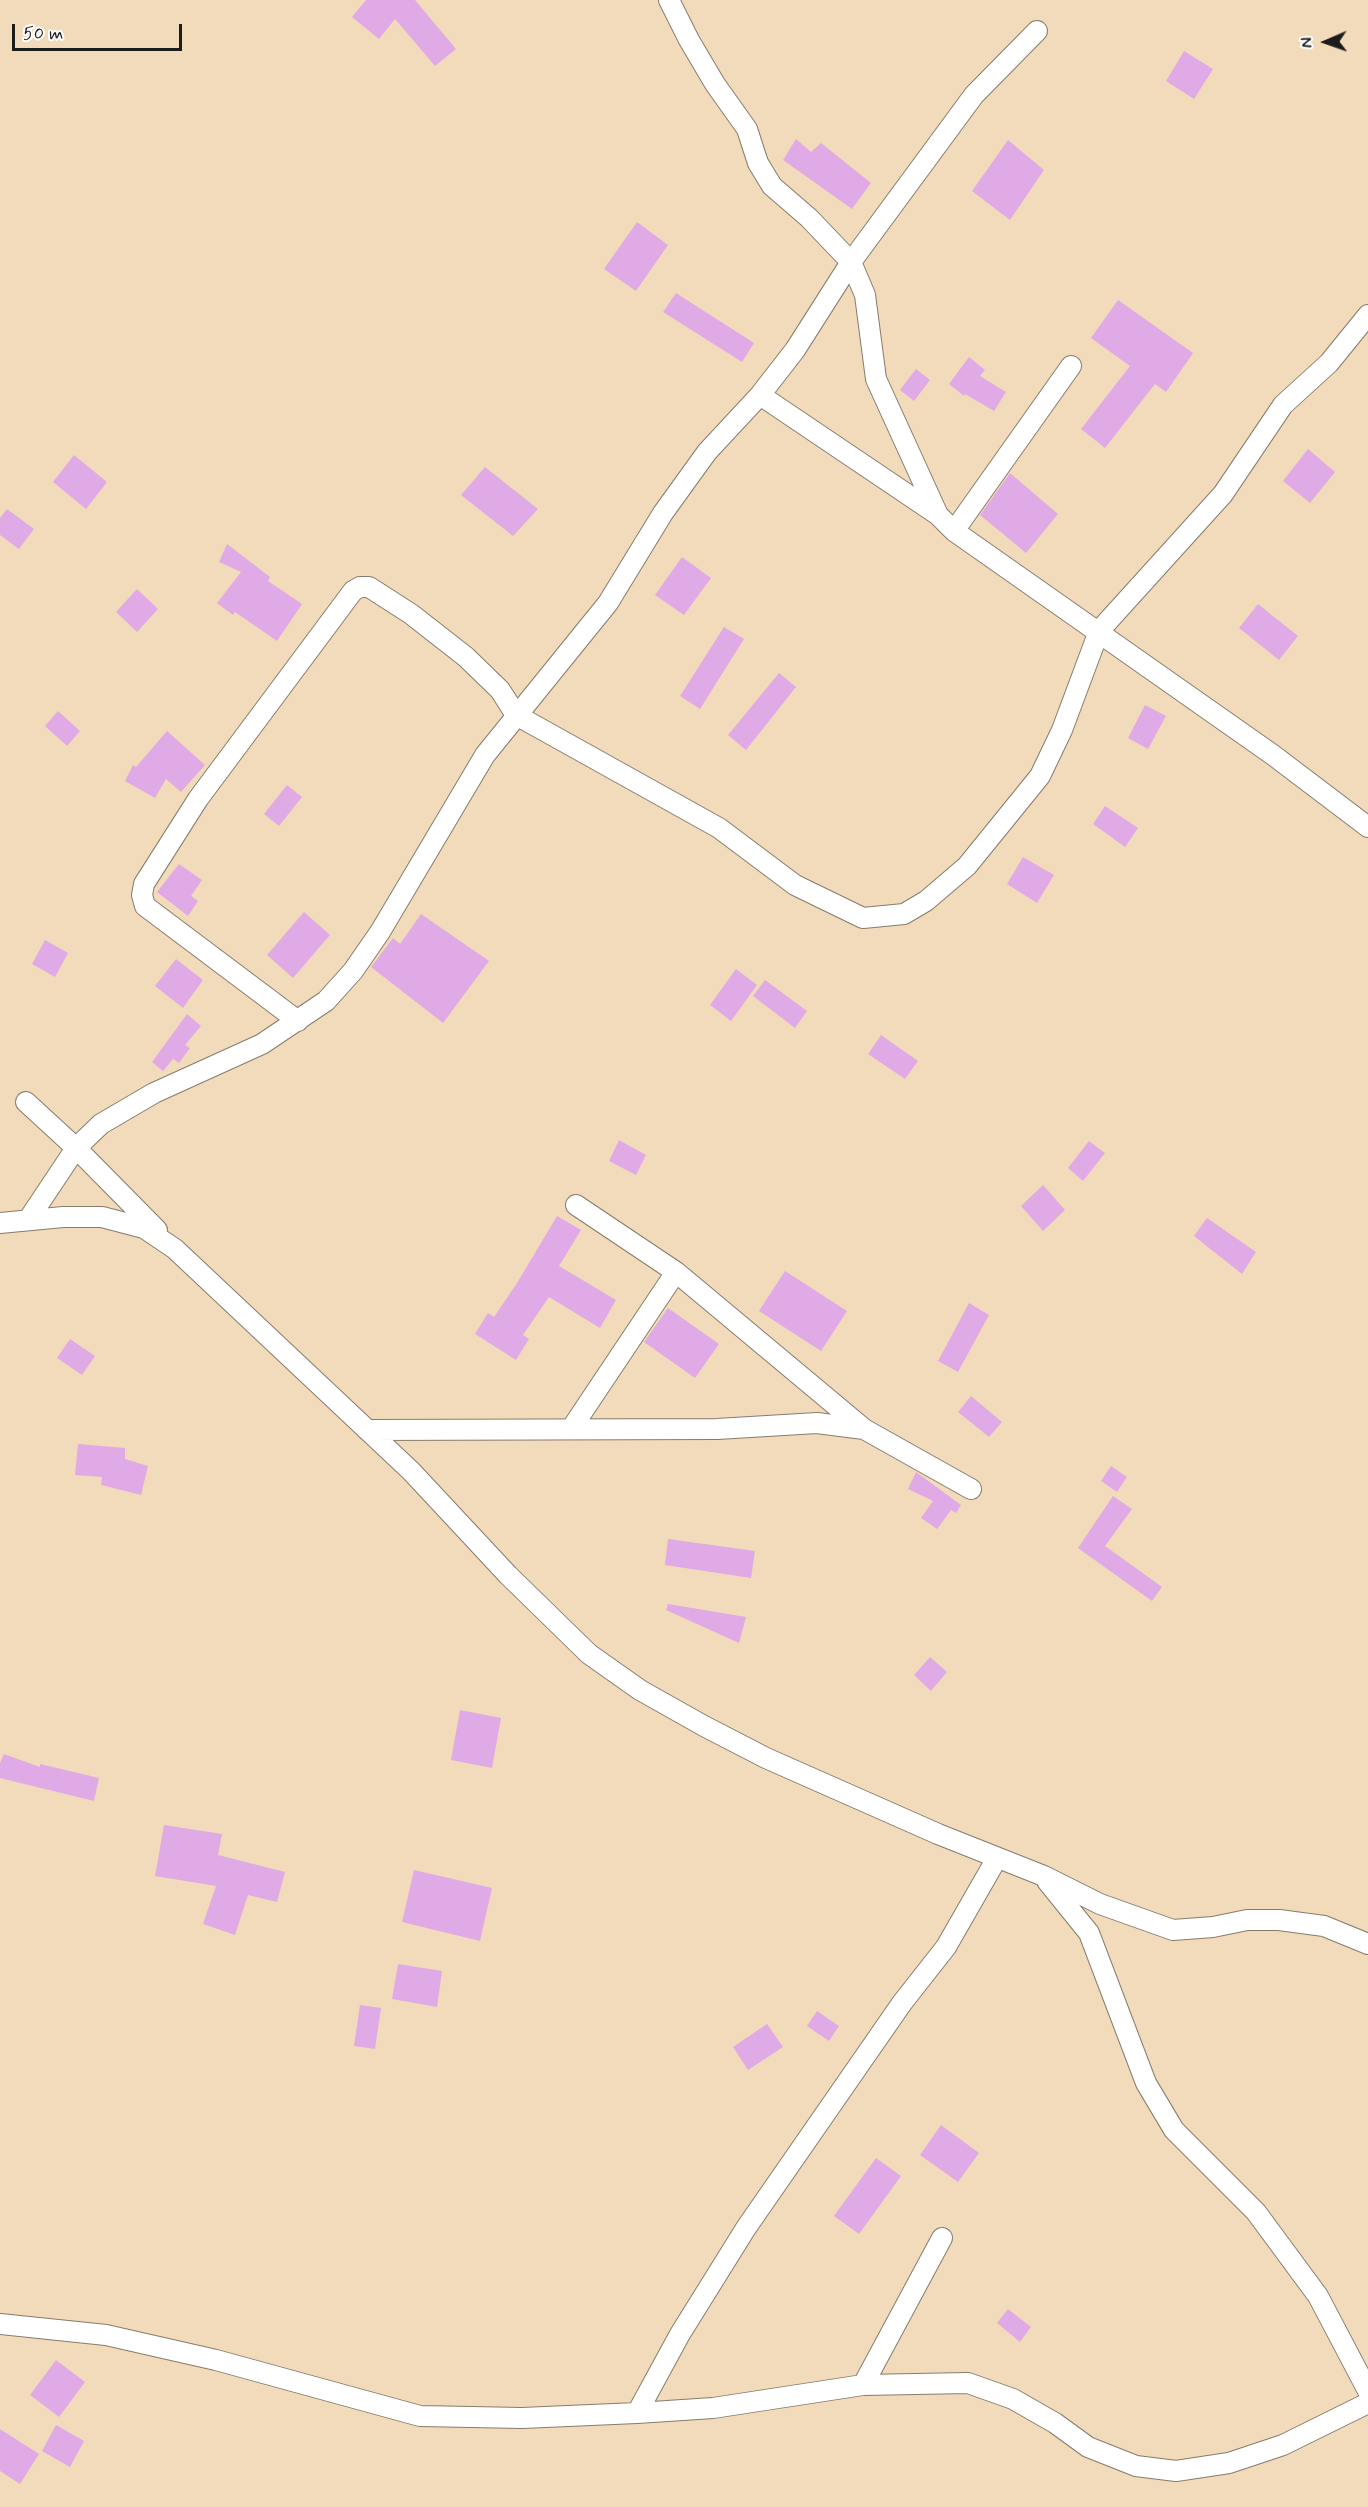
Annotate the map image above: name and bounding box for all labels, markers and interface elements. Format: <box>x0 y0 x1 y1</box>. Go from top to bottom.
scale bar <box>15 12 184 50</box>
north arrow <box>1296 12 1356 72</box>
text: 50 m <box>23 22 63 46</box>
text: N <box>1297 37 1318 48</box>

